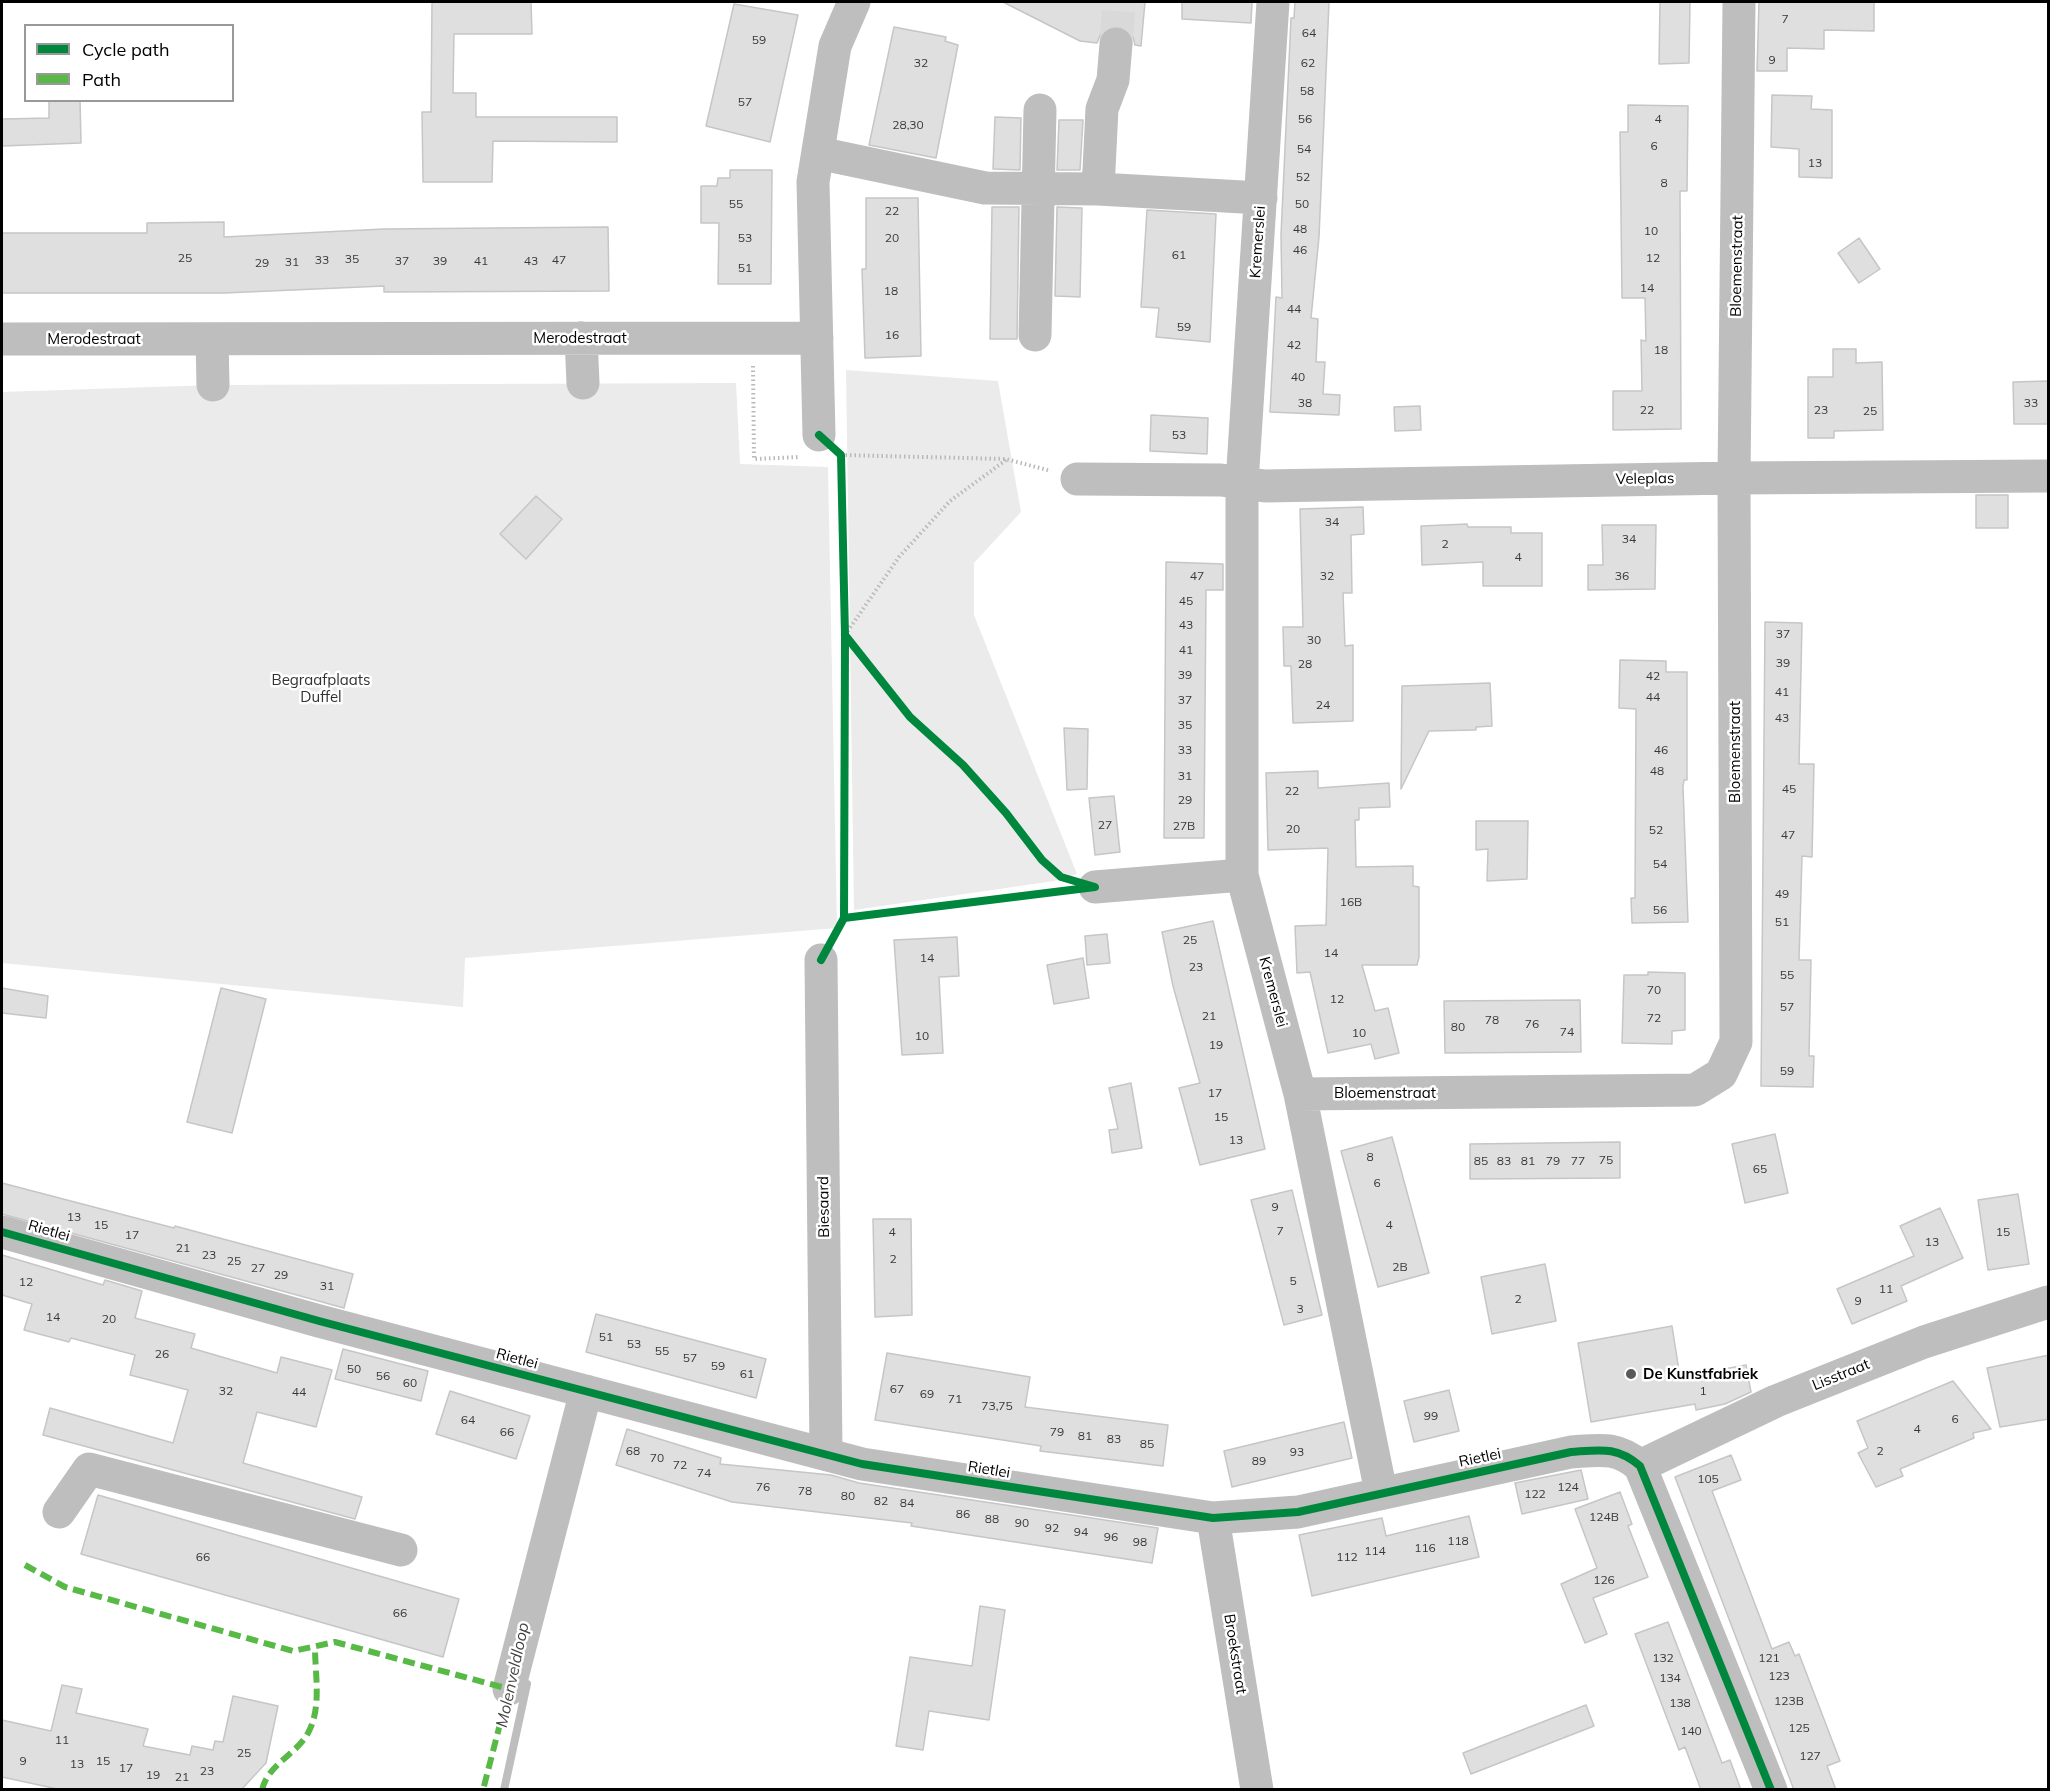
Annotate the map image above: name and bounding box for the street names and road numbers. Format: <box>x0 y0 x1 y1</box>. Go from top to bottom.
street label: Kremerslei <box>1246 205 1270 279</box>
street label: Bloemenstraat <box>1727 215 1747 317</box>
street label: Merodestraat <box>533 329 627 347</box>
street label: Merodestraat <box>47 330 141 348</box>
street label: Veleplas <box>1616 469 1674 489</box>
street label: Bloemenstraat <box>1726 701 1744 803</box>
street label: Kremerslei <box>1255 955 1291 1029</box>
street label: Bloemenstraat <box>1334 1084 1436 1102</box>
street label: Biesaard <box>814 1176 834 1238</box>
street label: Rietlei <box>26 1216 72 1246</box>
street label: Rietlei <box>494 1345 540 1373</box>
street label: Lisstraat <box>1810 1355 1872 1395</box>
street label: Rietlei <box>1457 1445 1503 1471</box>
street label: Rietlei <box>967 1458 1011 1482</box>
street label: Broekstraat <box>1220 1613 1250 1695</box>

